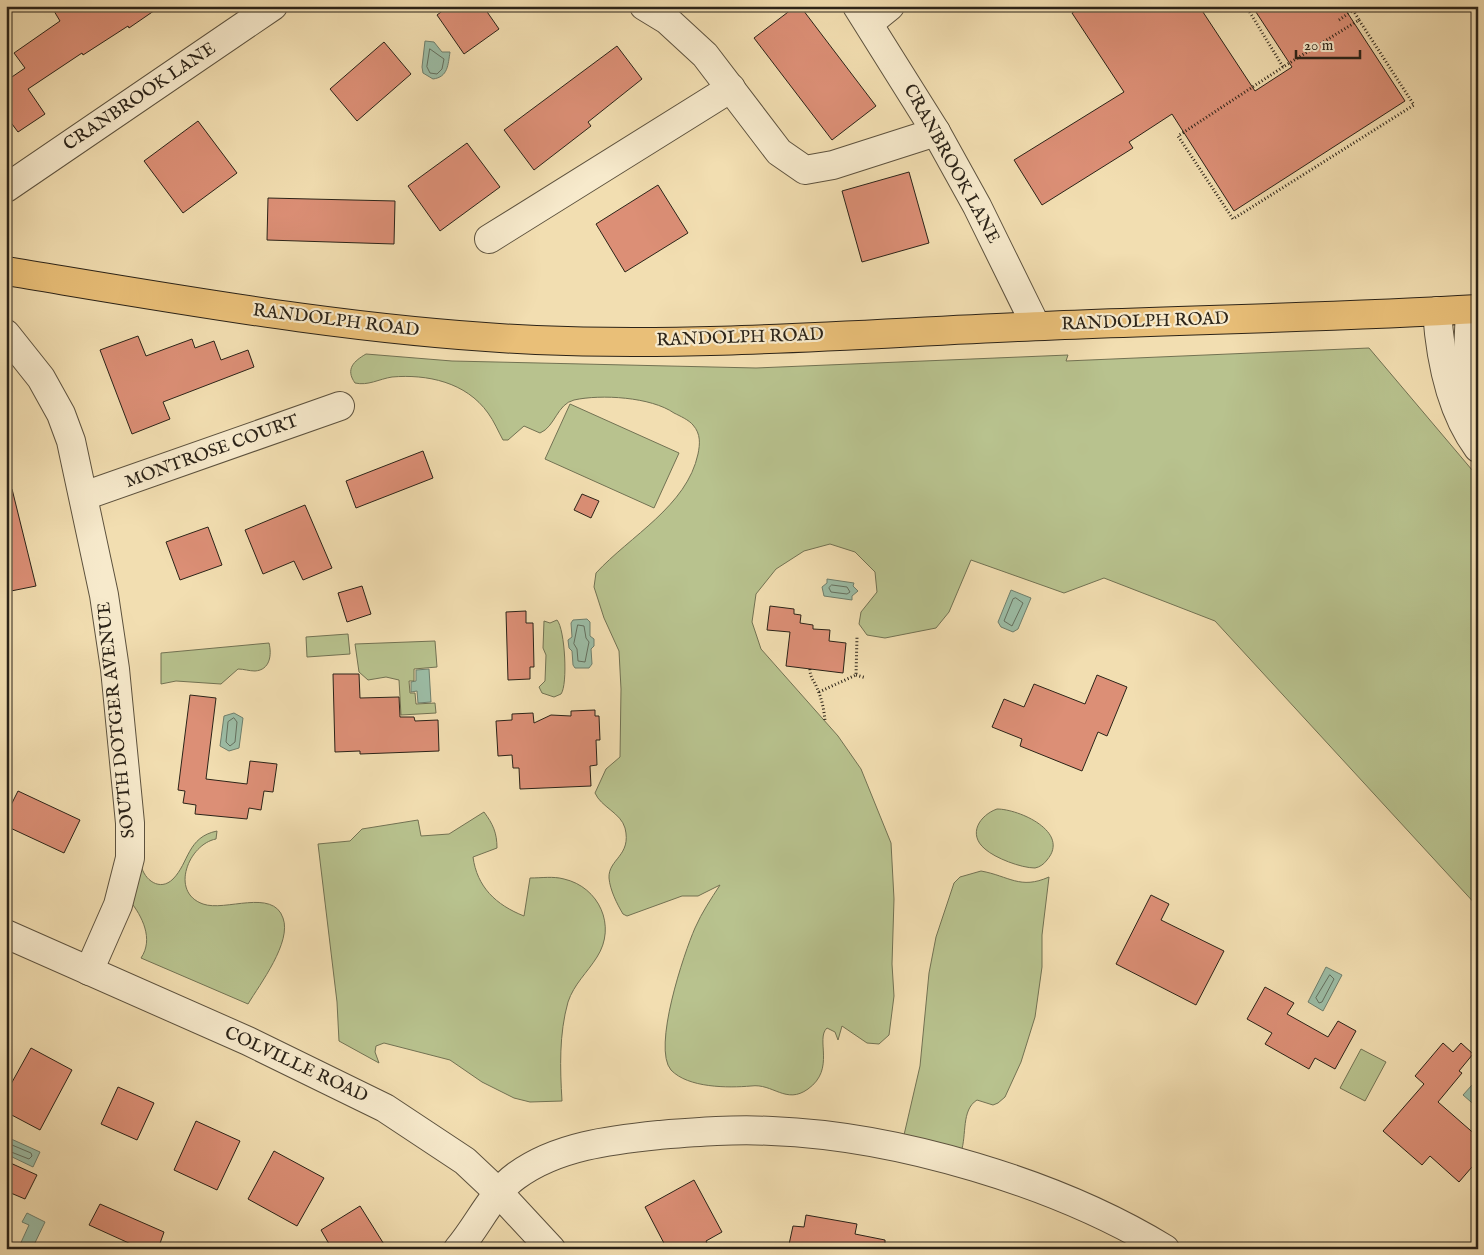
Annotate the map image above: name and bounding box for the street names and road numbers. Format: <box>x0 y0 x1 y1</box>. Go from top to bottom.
street label: CRANBROOK LANE <box>59 37 221 157</box>
street label: CRANBROOK LANE <box>898 80 1004 248</box>
street label: RANDOLPH ROAD <box>251 299 421 343</box>
street label: RANDOLPH ROAD <box>1061 308 1229 336</box>
street label: RANDOLPH ROAD <box>656 324 824 352</box>
street label: MONTROSE COURT <box>122 410 302 494</box>
street label: SOUTH DOTGER AVENUE <box>93 601 141 839</box>
street label: COLVILLE ROAD <box>221 1022 371 1108</box>

